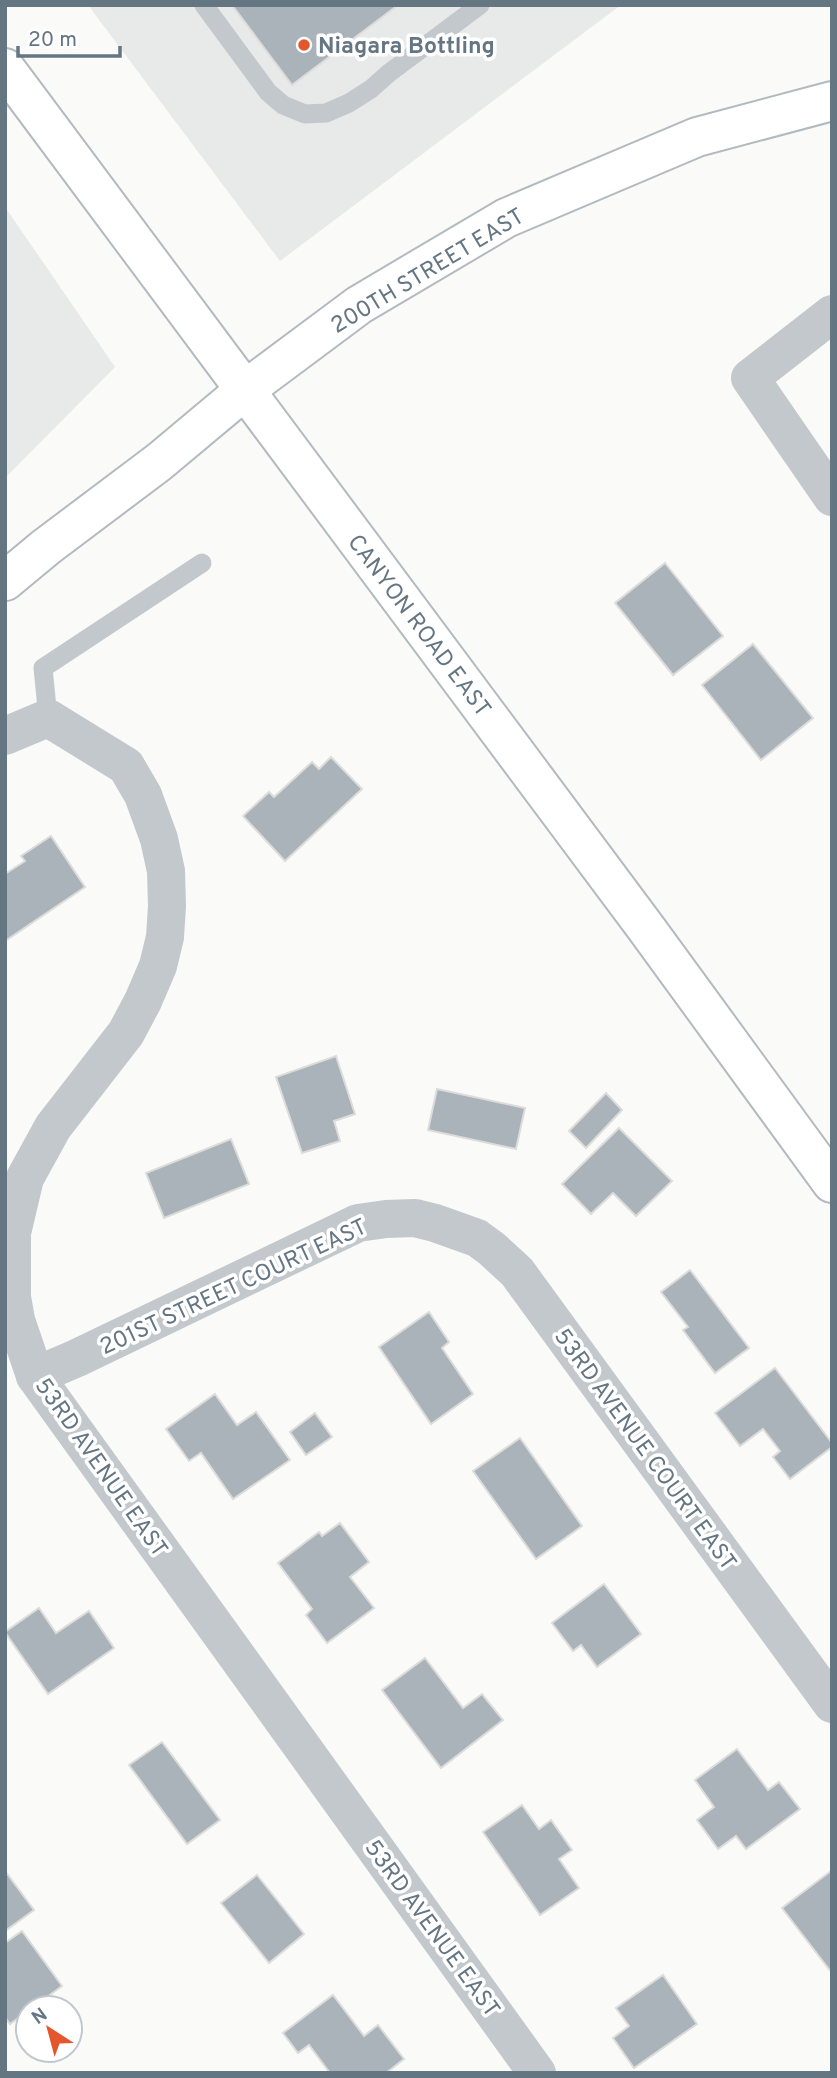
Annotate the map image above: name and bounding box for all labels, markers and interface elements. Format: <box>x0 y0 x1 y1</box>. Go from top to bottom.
scale bar <box>18 14 119 58</box>
text: 20 m <box>28 27 77 54</box>
place label: Niagara Bottling <box>318 33 495 62</box>
marker: Niagara Bottling <box>296 37 312 53</box>
street label: 200TH STREET EAST <box>326 203 530 341</box>
street label: CANYON ROAD EAST <box>340 529 496 724</box>
street label: 201ST STREET COURT EAST <box>96 1214 372 1363</box>
street label: 53RD AVENUE COURT EAST <box>546 1324 742 1577</box>
street label: 53RD AVENUE EAST <box>27 1373 173 1564</box>
street label: 53RD AVENUE EAST <box>357 1835 505 2024</box>
north arrow <box>14 1994 84 2064</box>
text: N <box>28 2003 53 2031</box>

